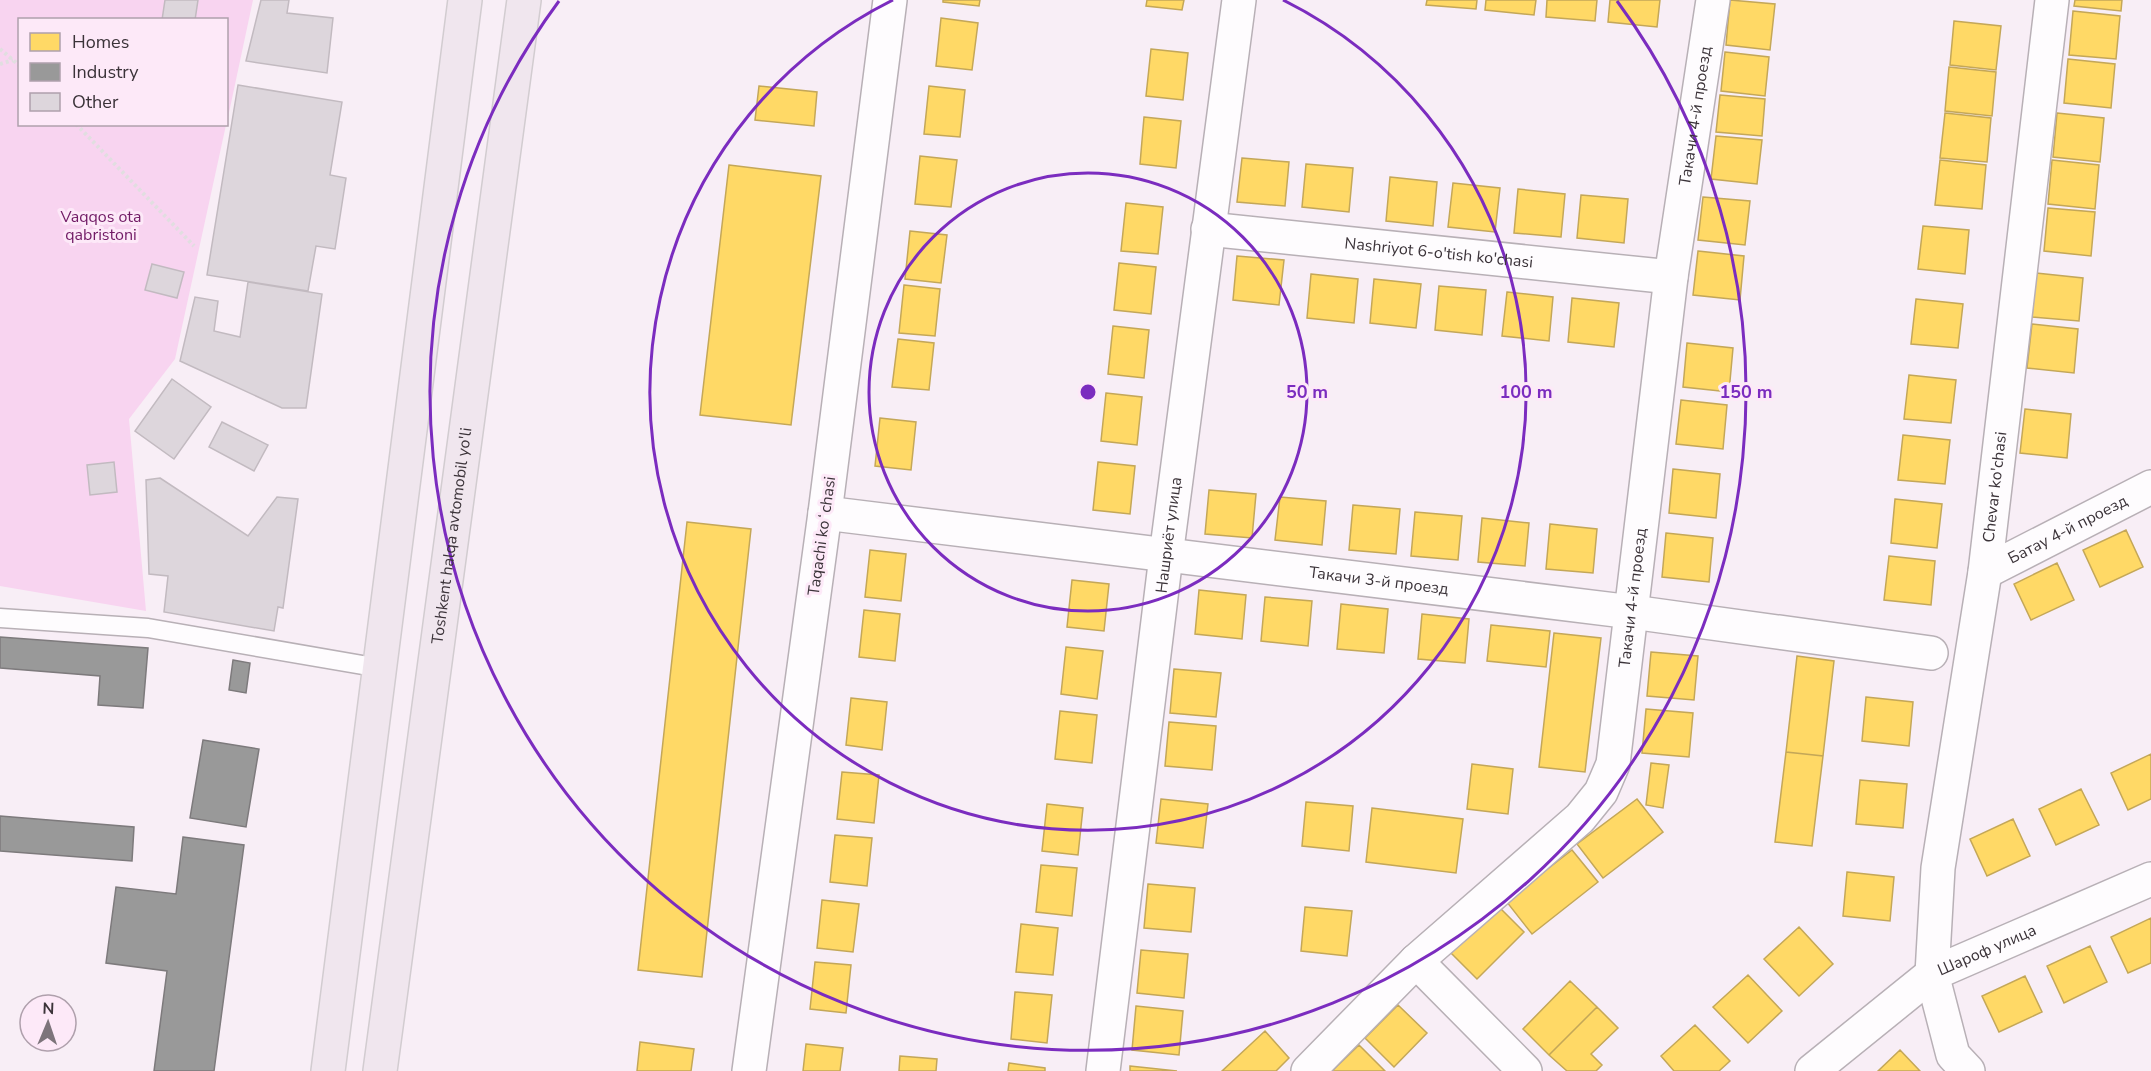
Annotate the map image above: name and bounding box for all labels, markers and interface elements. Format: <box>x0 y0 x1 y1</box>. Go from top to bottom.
legend <box>18 18 228 126</box>
text: Homes <box>72 30 129 54</box>
street label: Такачи 4-й проезд <box>1674 44 1717 187</box>
text: Industry <box>72 60 139 84</box>
text: Other <box>72 90 119 114</box>
park label: Vaqqos ota qabristoni <box>60 206 141 246</box>
street label: Nashriyot 6-o'tish ko'chasi <box>1343 232 1534 274</box>
text: 50 m <box>1286 380 1328 404</box>
text: 100 m <box>1499 380 1553 404</box>
text: 150 m <box>1719 380 1773 404</box>
centre of rings <box>1078 382 1098 402</box>
street label: Toshkent halqa avtomobil yo'li <box>427 426 477 645</box>
street label: Chevar ko'chasi <box>1978 430 2012 544</box>
street label: Taqachi koʻchasi <box>803 475 841 597</box>
street label: Нашриёт улица <box>1151 476 1187 594</box>
street label: Батау 4-й проезд <box>2004 490 2132 569</box>
street label: Такачи 4-й проезд <box>1614 526 1652 669</box>
street label: Такачи 3-й проезд <box>1308 561 1450 600</box>
street label: Шароф улица <box>1934 919 2040 981</box>
north arrow <box>18 993 78 1053</box>
text: N <box>42 998 55 1020</box>

